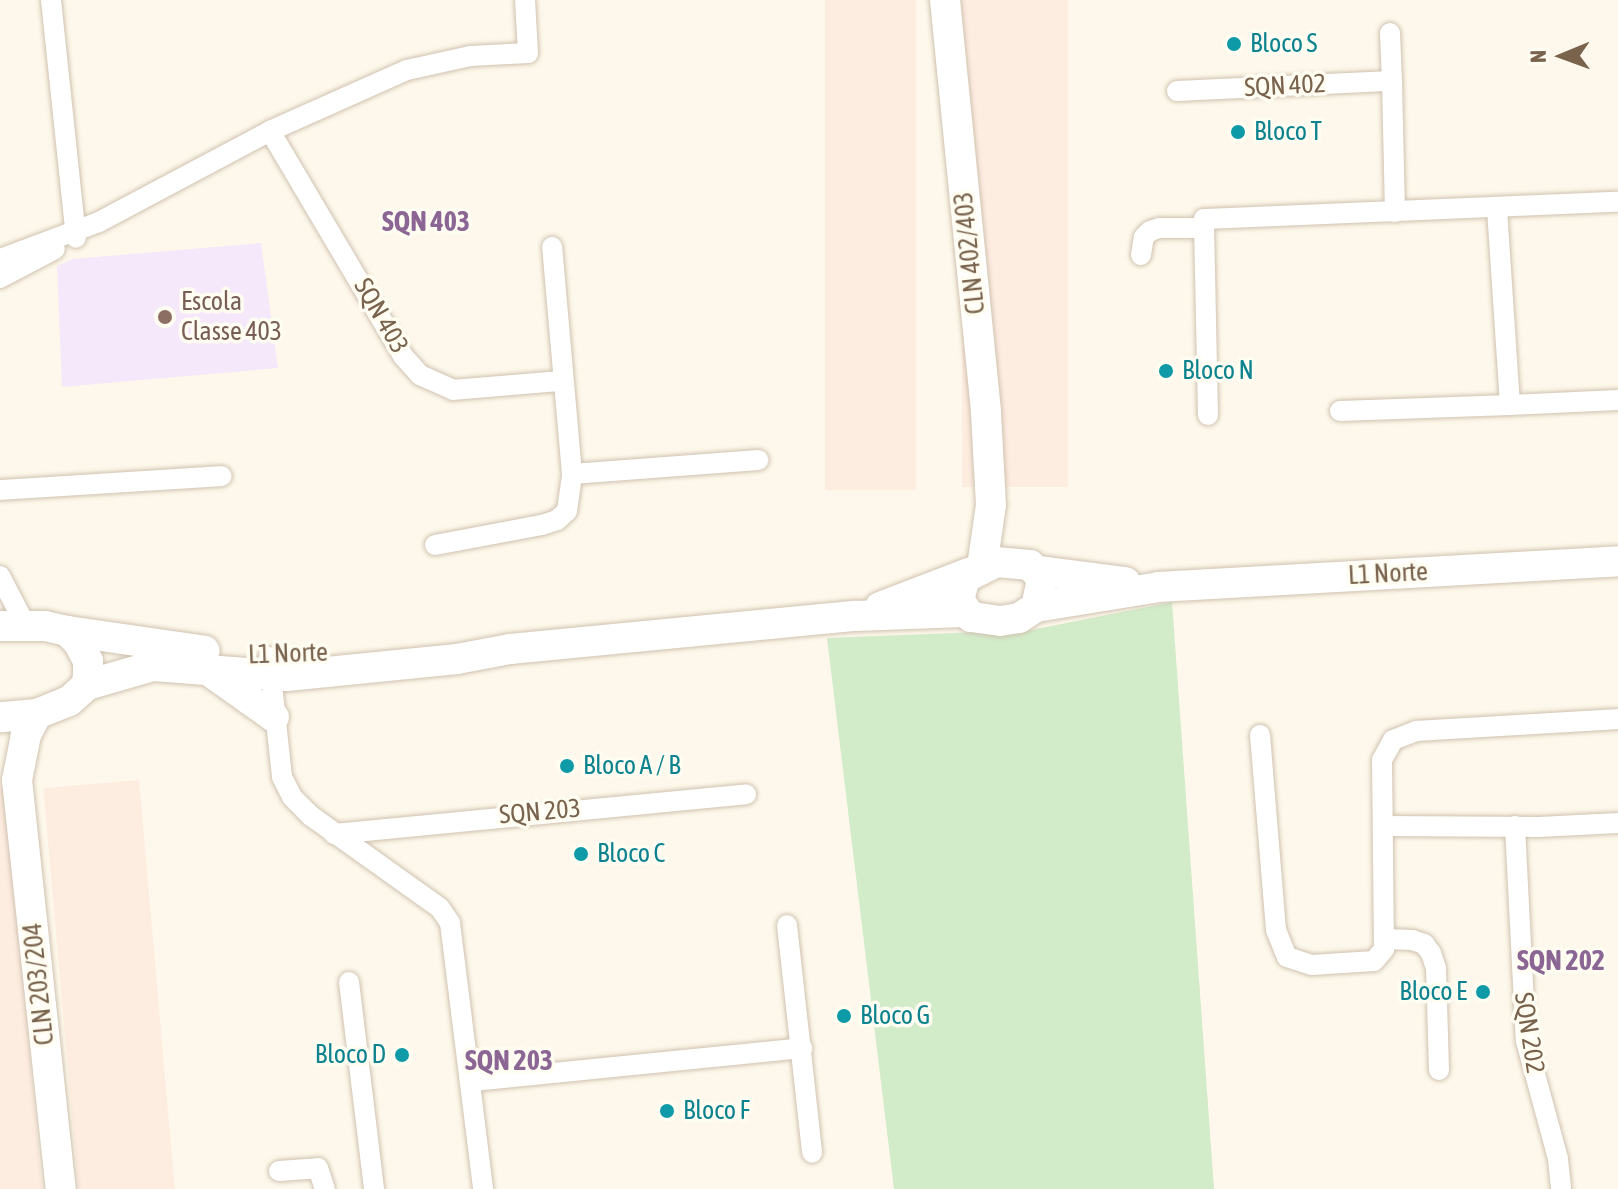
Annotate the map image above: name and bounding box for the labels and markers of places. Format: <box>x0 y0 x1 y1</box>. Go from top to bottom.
place label: Bloco S <box>1250 28 1317 60</box>
marker: Bloco S <box>1225 35 1243 53</box>
place label: Bloco T <box>1254 116 1322 148</box>
marker: Bloco T <box>1229 123 1247 141</box>
place label: Escola Classe 403 <box>181 286 282 348</box>
marker: Escola Classe 403 <box>156 308 174 326</box>
place label: Bloco N <box>1182 355 1254 387</box>
marker: Bloco N <box>1157 362 1175 380</box>
place label: Bloco A / B <box>583 750 681 782</box>
marker: Bloco A / B <box>558 757 576 775</box>
place label: Bloco C <box>597 838 665 870</box>
marker: Bloco C <box>572 845 590 863</box>
place label: Bloco E <box>1399 976 1467 1008</box>
marker: Bloco E <box>1474 983 1492 1001</box>
place label: Bloco G <box>860 1000 930 1032</box>
marker: Bloco G <box>835 1007 853 1025</box>
place label: Bloco D <box>315 1039 386 1071</box>
marker: Bloco D <box>393 1046 411 1064</box>
place label: Bloco F <box>683 1095 750 1127</box>
marker: Bloco F <box>658 1102 676 1120</box>

